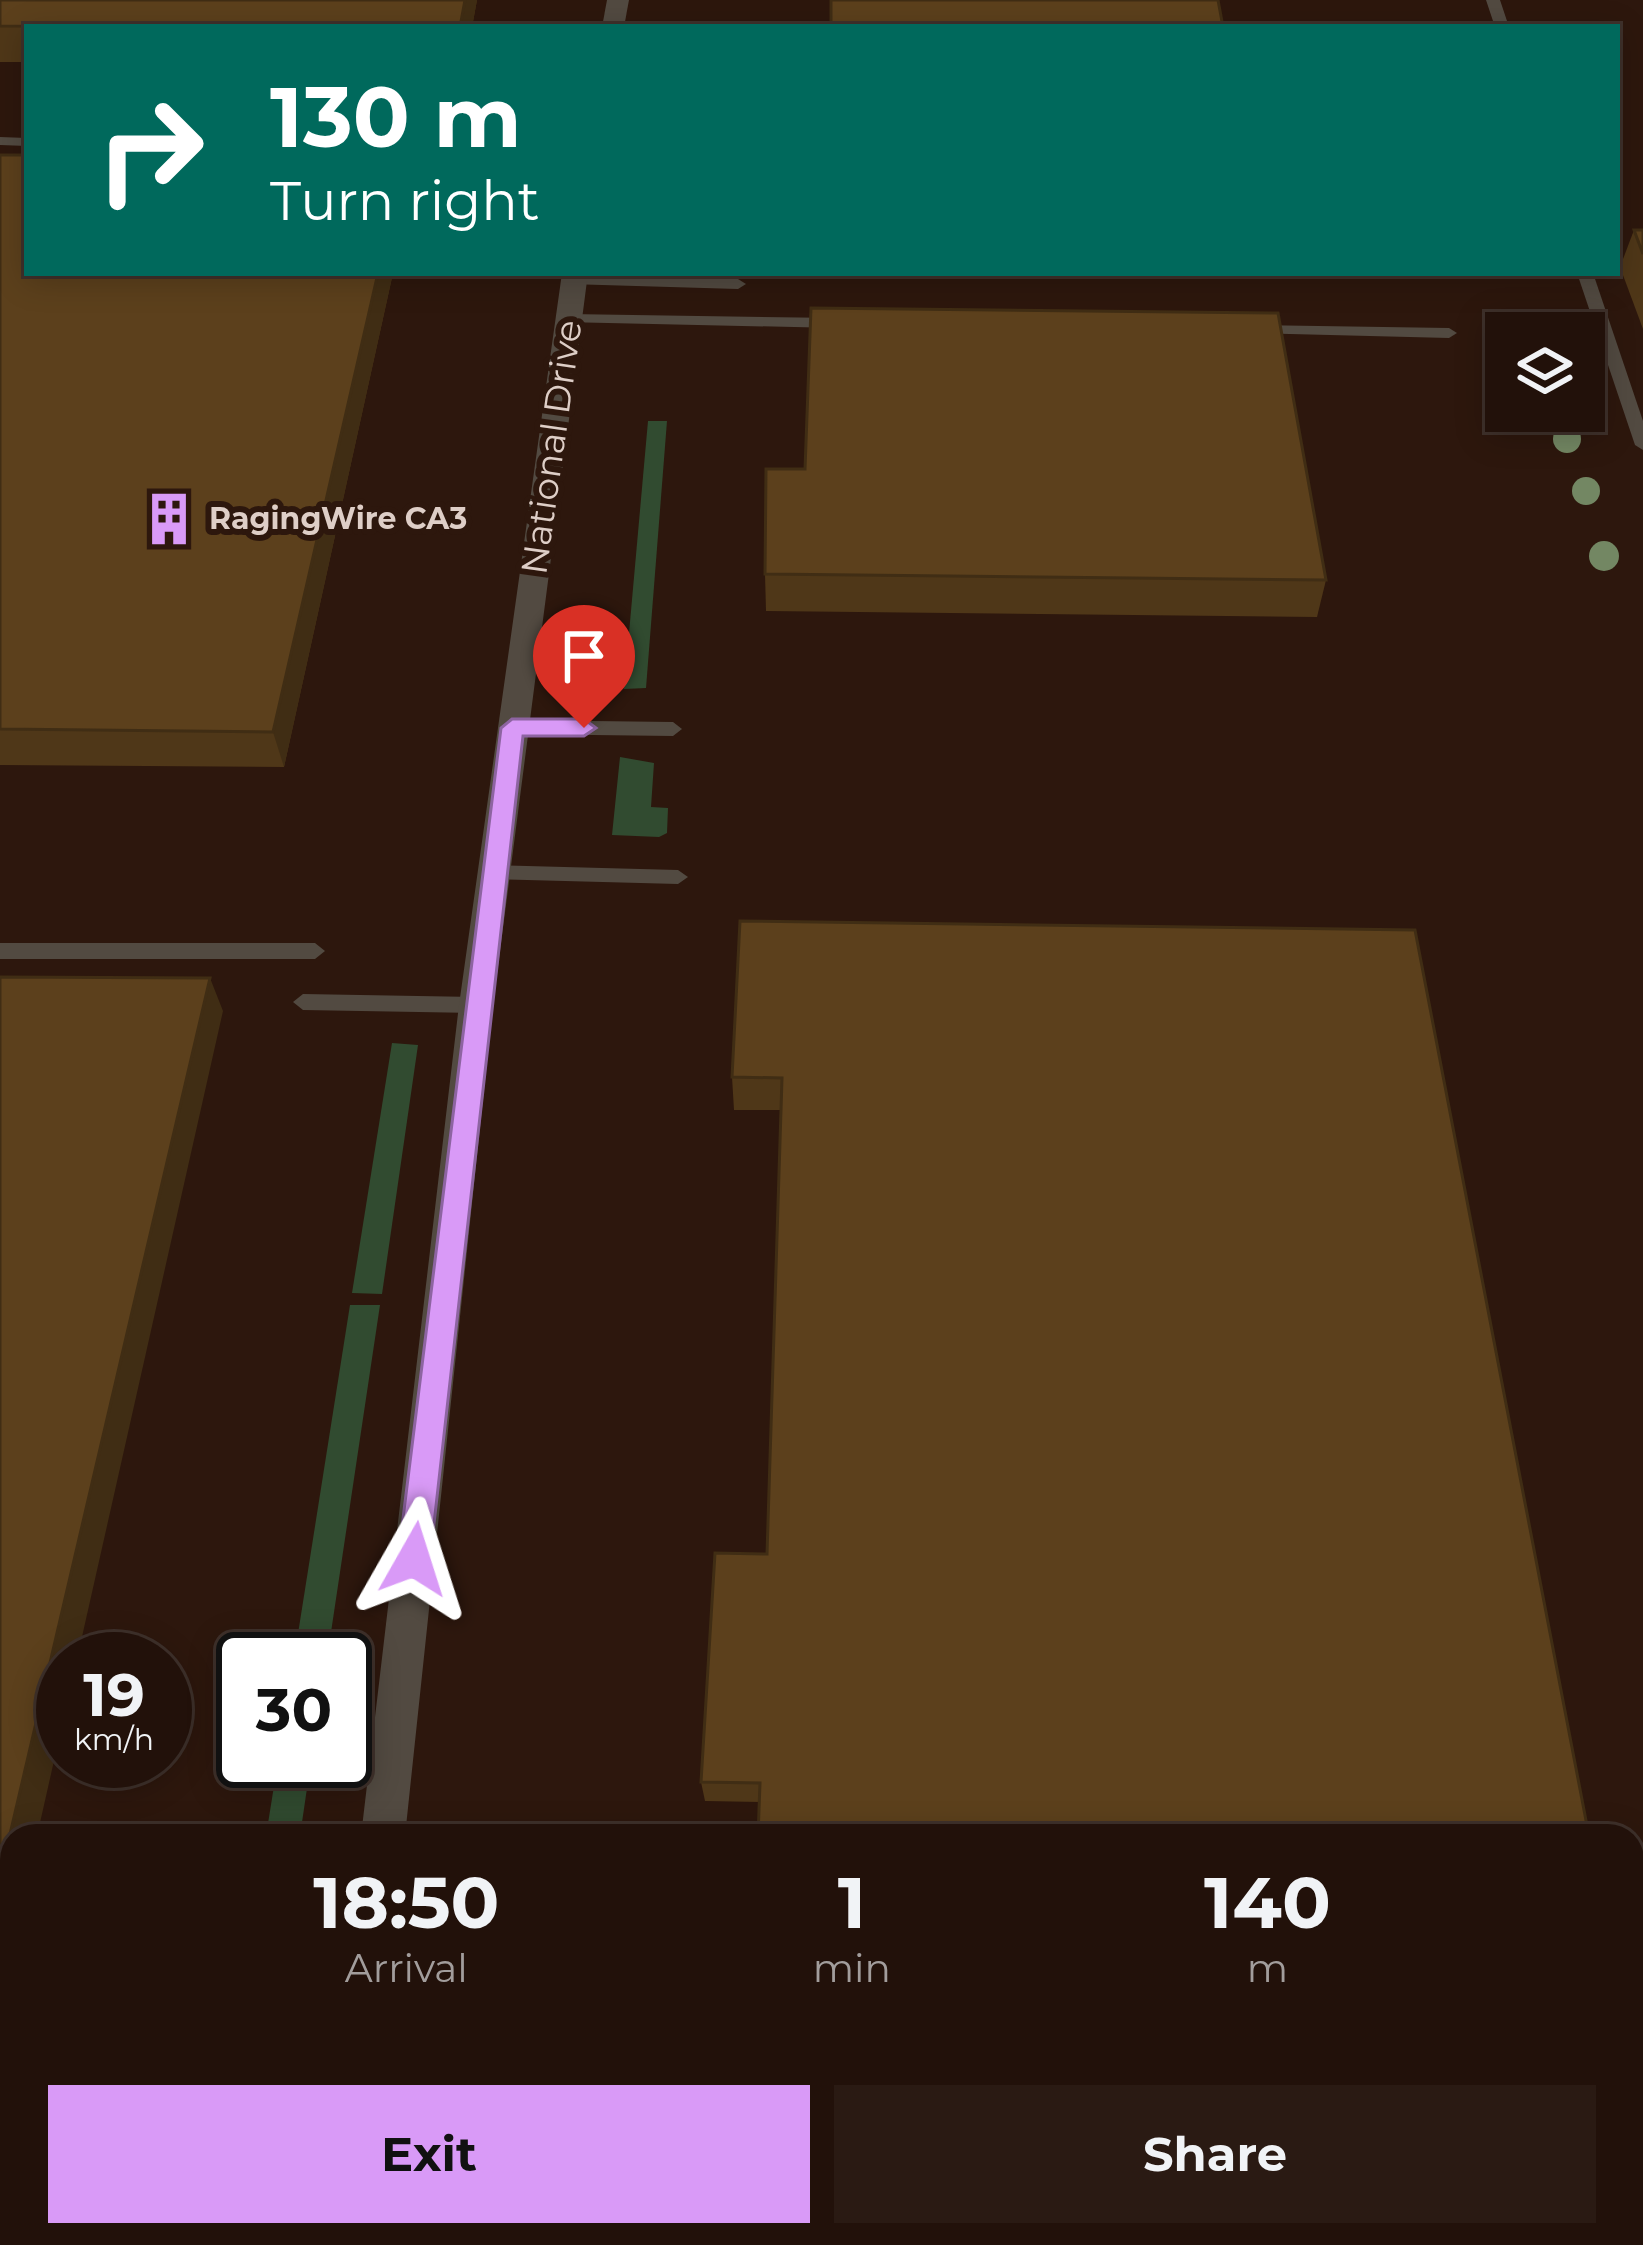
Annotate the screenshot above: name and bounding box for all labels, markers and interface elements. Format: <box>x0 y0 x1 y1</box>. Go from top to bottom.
text: 130 m <box>270 66 522 168</box>
icon: right <box>72 72 228 228</box>
text: Turn right <box>270 168 540 234</box>
map controls <box>1485 312 1605 432</box>
button: layers <box>1485 312 1605 432</box>
street label: National Drive <box>511 317 591 577</box>
building icon: RagingWire CA3 <box>140 490 198 548</box>
place label: RagingWire CA3 <box>209 500 467 537</box>
pin <box>533 605 635 728</box>
icon: arrive <box>551 623 617 689</box>
position arrow <box>351 1496 477 1622</box>
speed limit sign: 30 <box>216 1632 372 1788</box>
text: 19 <box>83 1658 145 1731</box>
text: km/h <box>74 1721 154 1758</box>
text: 18:50 <box>313 1858 500 1946</box>
text: 1 <box>838 1858 866 1946</box>
text: 140 <box>1204 1858 1331 1946</box>
text: Arrival <box>345 1944 468 1992</box>
text: min <box>813 1944 891 1992</box>
text: m <box>1247 1944 1288 1992</box>
button: Exit <box>48 2085 810 2223</box>
button: Share <box>834 2085 1596 2223</box>

